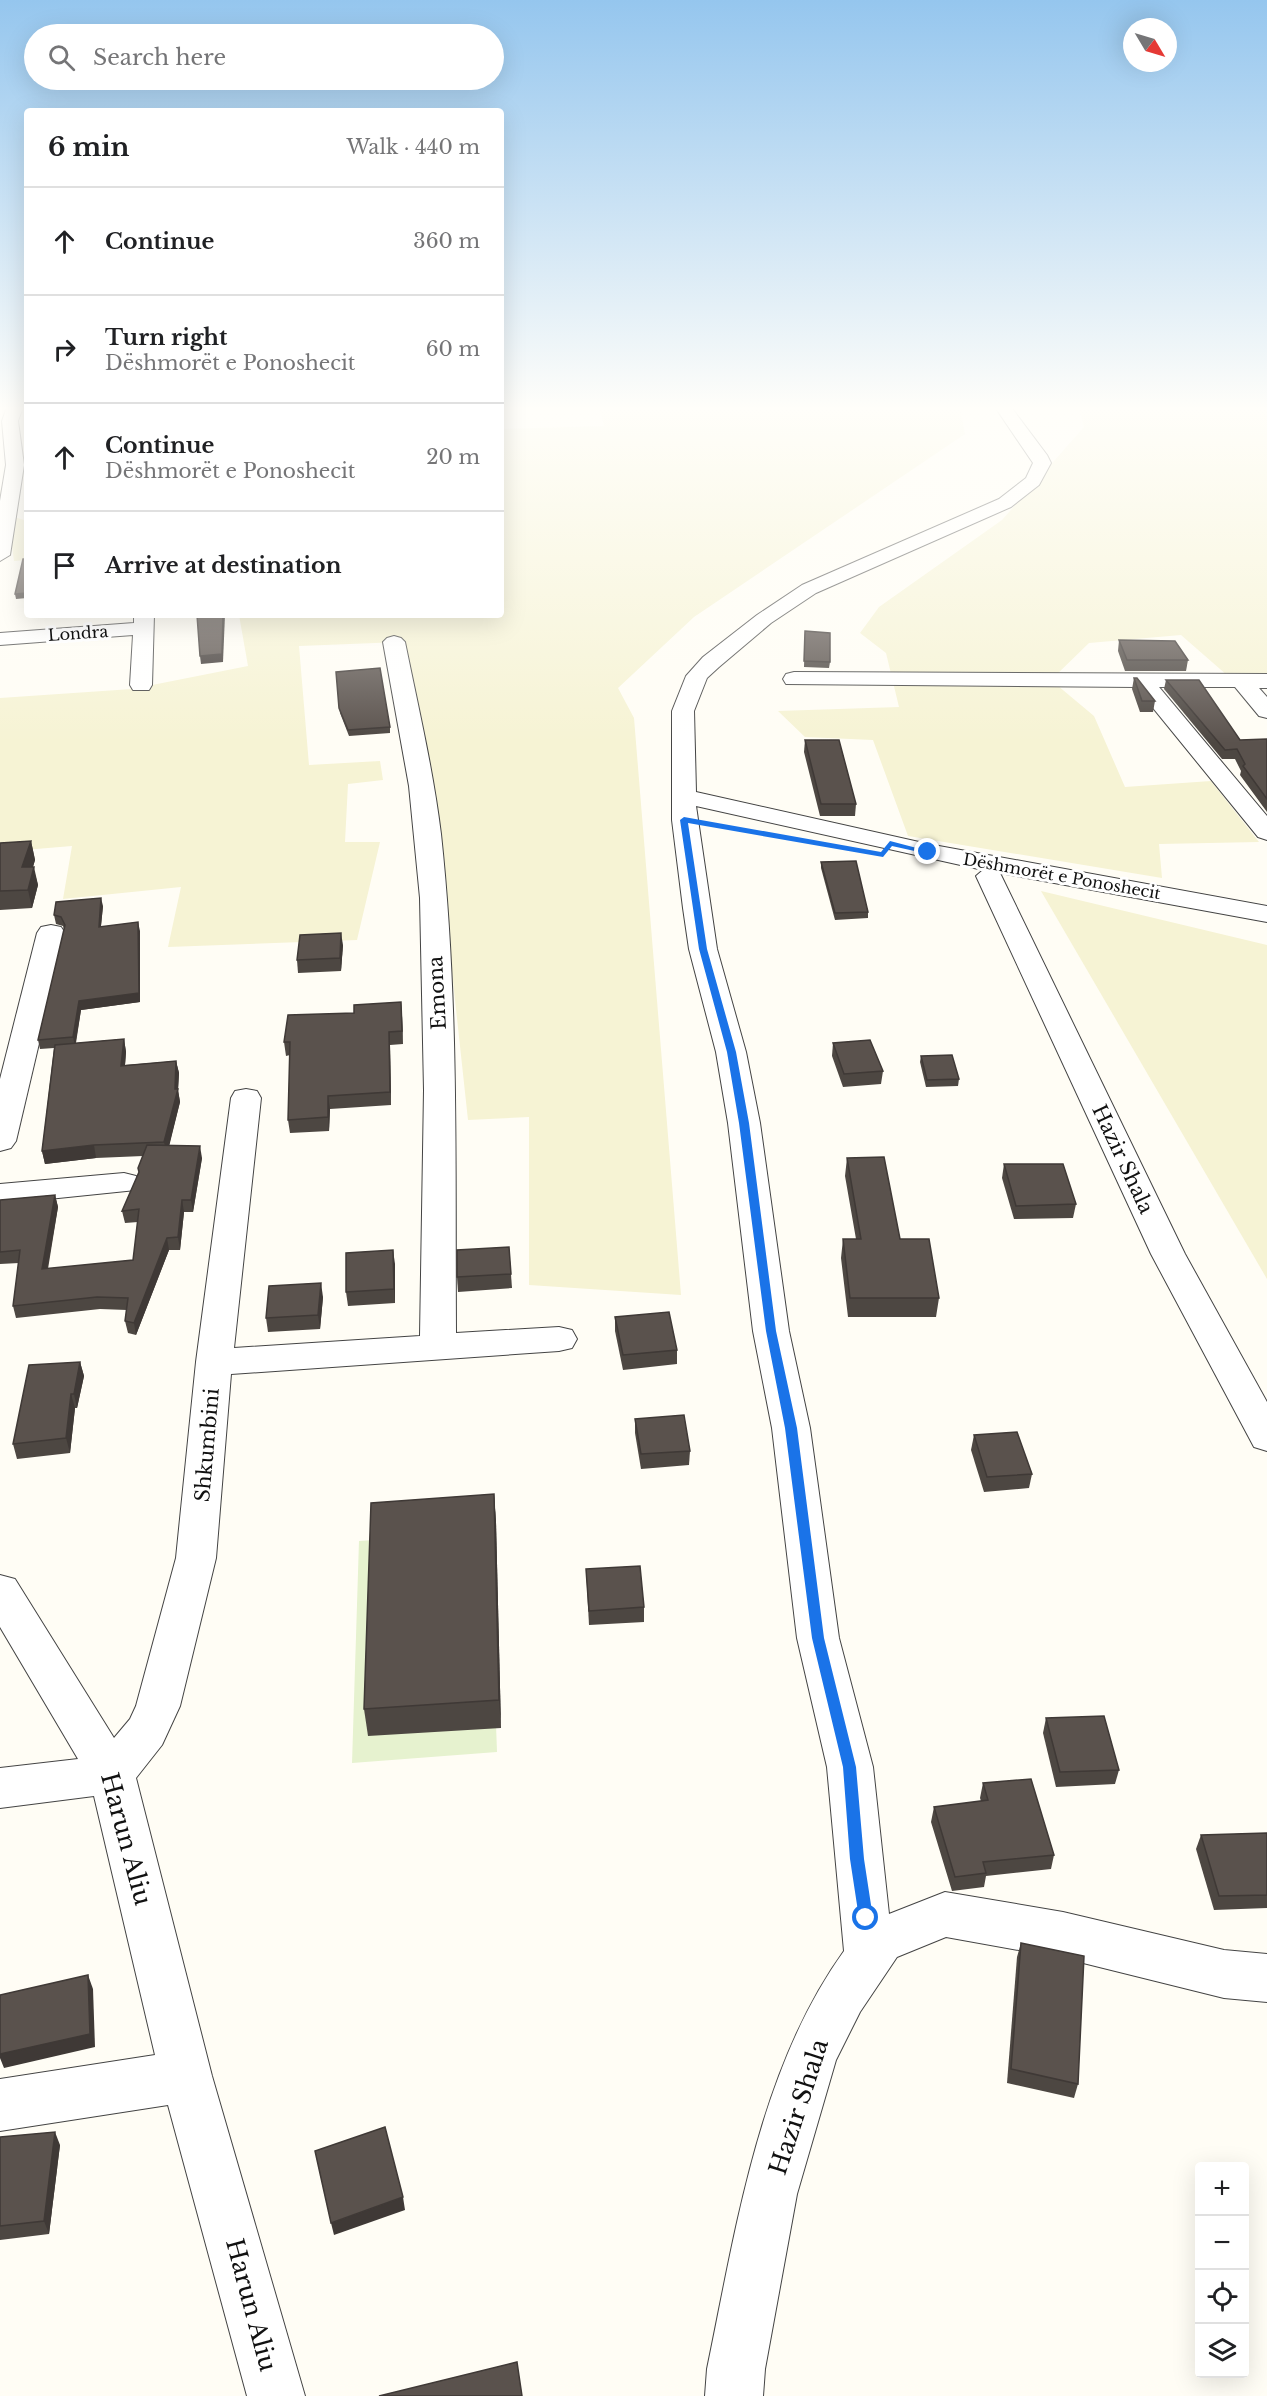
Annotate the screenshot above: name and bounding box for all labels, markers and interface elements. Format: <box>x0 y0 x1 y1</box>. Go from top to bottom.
north arrow <box>1123 18 1177 72</box>
search box <box>24 24 504 90</box>
icon: search <box>45 41 78 74</box>
text: Search here <box>93 44 226 71</box>
text: 6 min <box>48 131 129 163</box>
text: Walk · 440 m <box>347 135 480 159</box>
icon: ahead <box>48 225 81 258</box>
text: Continue <box>105 228 214 255</box>
text: 360 m <box>413 229 480 253</box>
text: Turn right <box>105 324 227 351</box>
icon: right <box>48 333 81 366</box>
text: 60 m <box>426 337 480 361</box>
text: Dëshmorët e Ponoshecit <box>105 351 355 375</box>
text: Continue <box>105 432 214 459</box>
icon: ahead <box>48 441 81 474</box>
text: 20 m <box>426 445 480 469</box>
text: Dëshmorët e Ponoshecit <box>105 459 355 483</box>
icon: arrive <box>48 549 81 582</box>
text: Arrive at destination <box>105 552 342 579</box>
street label: Londra <box>47 621 109 645</box>
route end <box>914 838 940 864</box>
street label: Dëshmorët e Ponoshecit <box>962 849 1162 903</box>
street label: Emona <box>423 955 451 1031</box>
street label: Hazir Shala <box>1087 1101 1159 1218</box>
street label: Shkumbini <box>190 1387 224 1503</box>
street label: Harun Aliu <box>95 1769 158 1908</box>
route start <box>852 1904 878 1930</box>
street label: Hazir Shala <box>763 2035 834 2178</box>
map controls <box>1195 2162 1249 2378</box>
button: + <box>1195 2162 1249 2216</box>
button: − <box>1195 2216 1249 2270</box>
street label: Harun Aliu <box>220 2235 283 2374</box>
button: locate <box>1195 2270 1249 2324</box>
button: layers <box>1195 2324 1249 2378</box>

